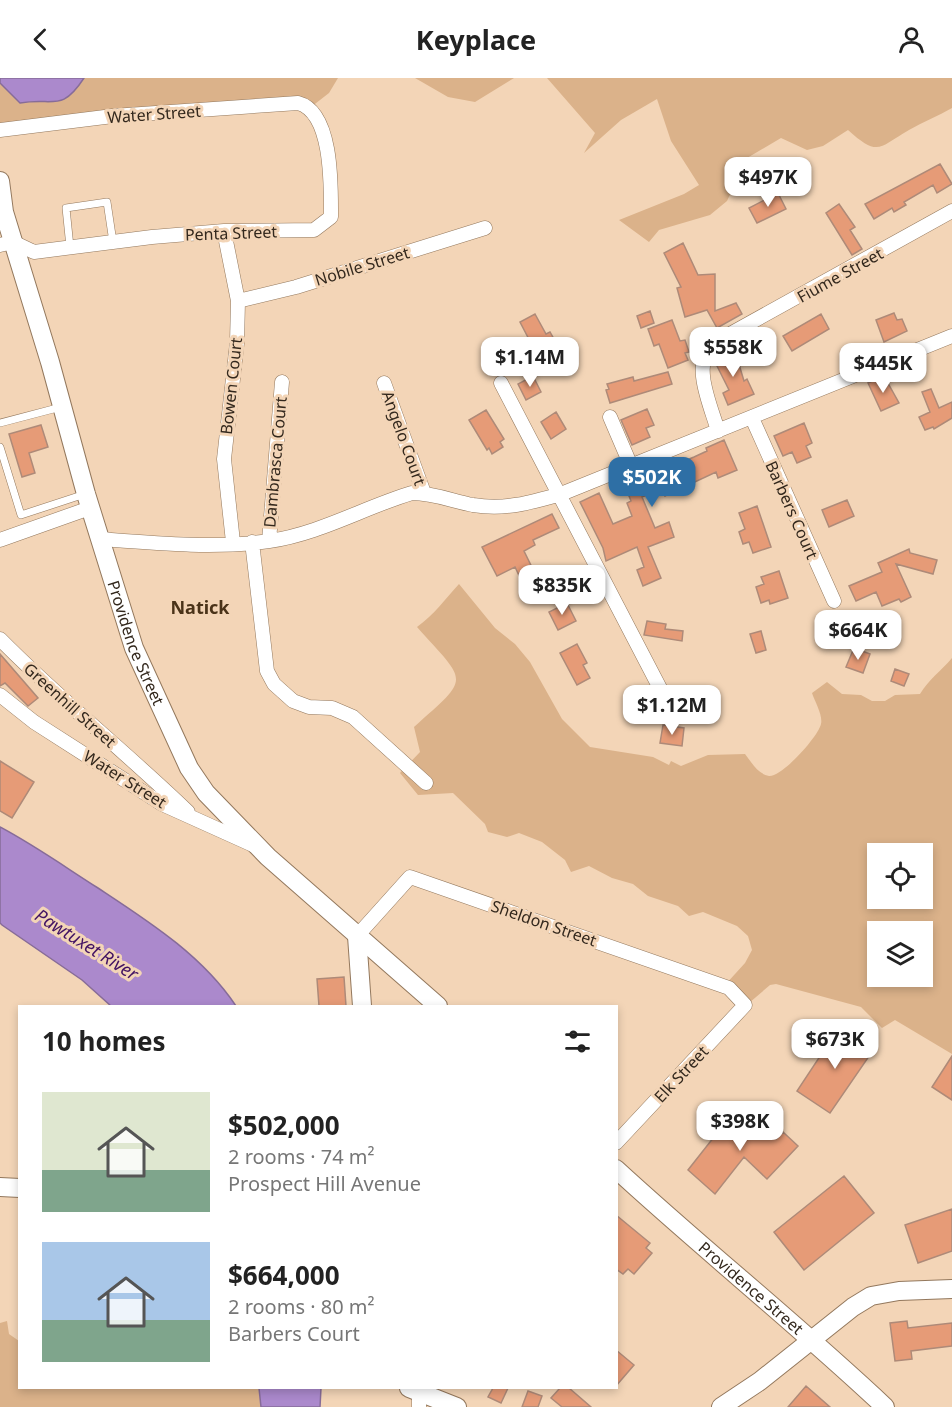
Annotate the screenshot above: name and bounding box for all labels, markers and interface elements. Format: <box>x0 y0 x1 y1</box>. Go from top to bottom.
text: Keyplace <box>416 21 536 58</box>
icon: back <box>24 23 57 56</box>
icon: person <box>895 23 928 56</box>
street label: Water Street <box>106 100 202 128</box>
pin: $497K <box>726 157 810 208</box>
text: $497K <box>738 163 798 190</box>
street label: Penta Street <box>185 220 278 246</box>
street label: Nobile Street <box>312 241 412 291</box>
street label: Fiume Street <box>793 242 887 308</box>
pin: $558K <box>691 327 775 378</box>
text: $558K <box>703 333 763 360</box>
street label: Bowen Court <box>215 336 247 436</box>
pin: $1.14M <box>481 337 579 388</box>
text: $1.14M <box>495 343 565 370</box>
pin: $445K <box>841 343 925 394</box>
text: $445K <box>853 349 913 376</box>
street label: Angelo Court <box>377 388 431 488</box>
street label: Dambrasca Court <box>258 395 292 528</box>
pin: $502K <box>610 457 694 508</box>
street label: Barbers Court <box>761 457 824 563</box>
text: $502K <box>622 463 682 490</box>
pin: $835K <box>520 565 604 616</box>
text: $835K <box>532 571 592 598</box>
street label: Providence Street <box>103 578 170 709</box>
district label: Natick <box>170 595 230 619</box>
pin: $664K <box>816 610 900 661</box>
text: $664K <box>828 616 888 643</box>
street label: Greenhill Street <box>19 658 121 752</box>
pin: $1.12M <box>623 685 721 736</box>
text: $1.12M <box>637 691 707 718</box>
street label: Water Street <box>79 745 171 813</box>
map controls <box>867 843 933 987</box>
button: locate <box>867 843 933 909</box>
street label: Sheldon Street <box>488 895 600 951</box>
water label: Pawtuxet River <box>31 903 144 986</box>
button: layers <box>867 921 933 987</box>
pin: $673K <box>793 1019 877 1070</box>
text: 10 homes <box>42 1023 166 1059</box>
icon: filters <box>561 1025 594 1058</box>
text: $673K <box>805 1025 865 1052</box>
street label: Elk Street <box>649 1041 713 1107</box>
pin: $398K <box>698 1101 782 1152</box>
text: $502,000 <box>228 1107 340 1143</box>
text: $398K <box>710 1107 770 1134</box>
icon: home <box>90 1116 162 1188</box>
text: 2 rooms · 74 m² <box>228 1143 375 1170</box>
text: Prospect Hill Avenue <box>228 1170 421 1197</box>
street label: Providence Street <box>694 1236 808 1340</box>
text: $664,000 <box>228 1257 340 1293</box>
icon: home <box>90 1266 162 1338</box>
text: 2 rooms · 80 m² <box>228 1293 375 1320</box>
text: Barbers Court <box>228 1320 360 1347</box>

